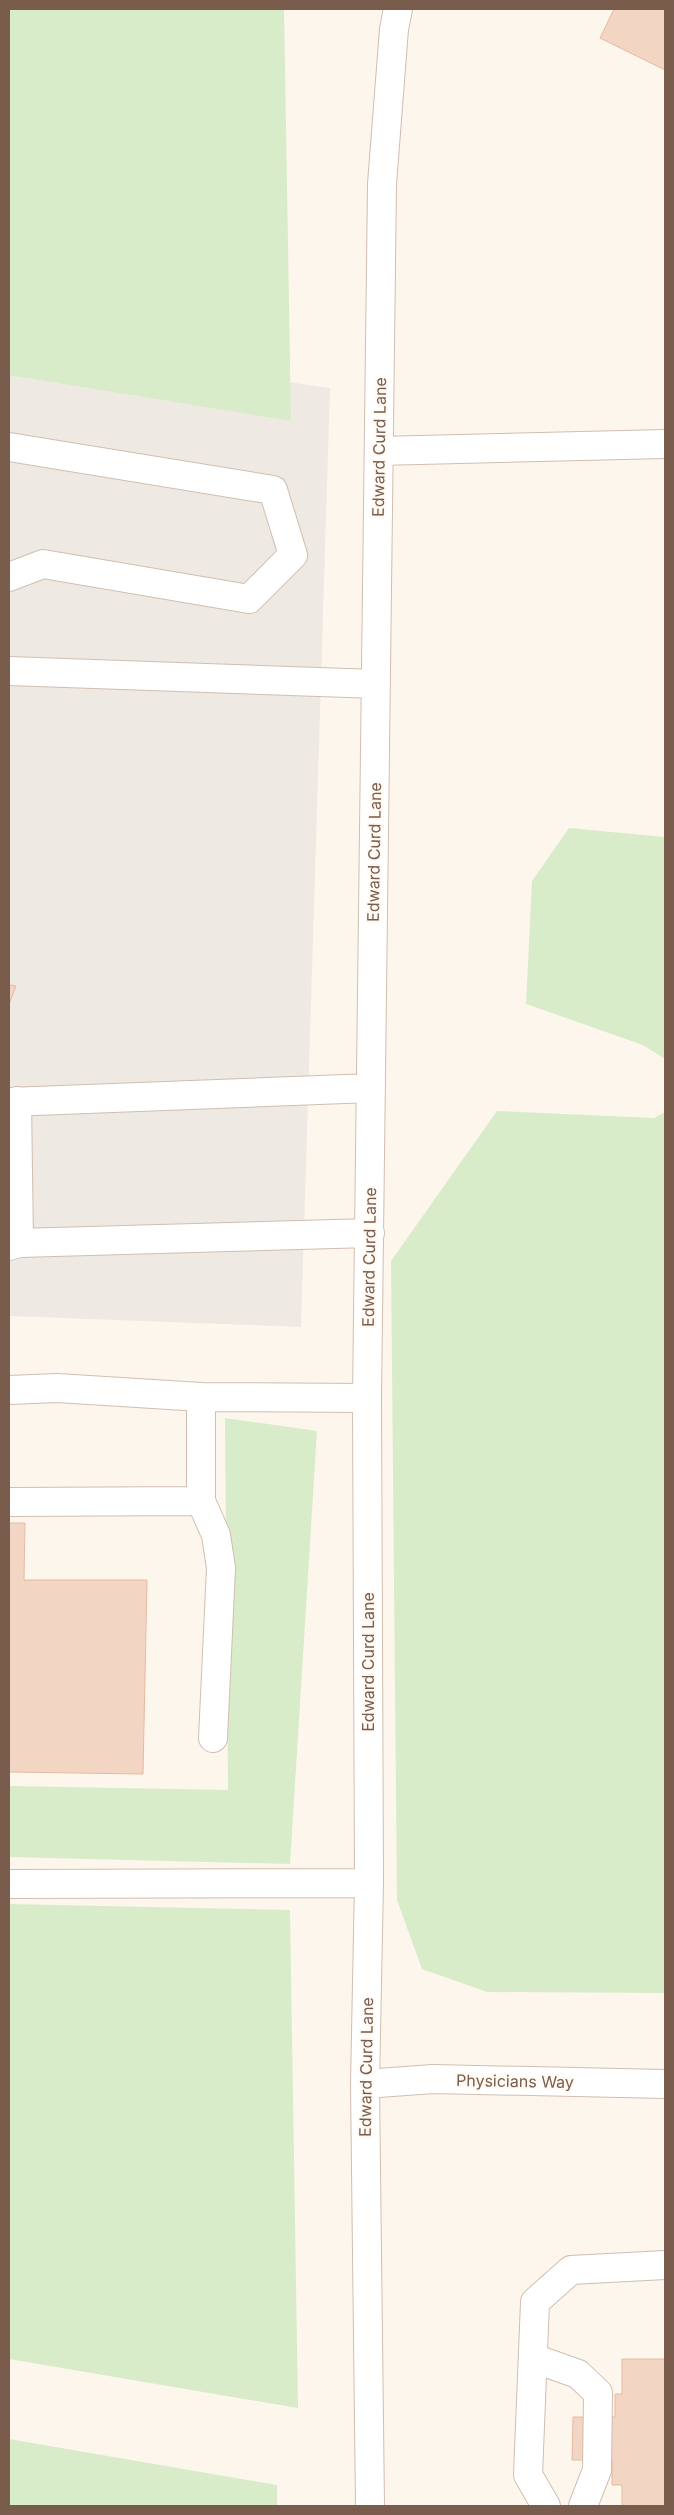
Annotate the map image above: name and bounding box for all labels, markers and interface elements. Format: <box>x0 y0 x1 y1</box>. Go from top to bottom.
street label: Edward Curd Lane <box>368 377 390 517</box>
street label: Edward Curd Lane <box>363 782 385 922</box>
street label: Edward Curd Lane <box>358 1187 380 1327</box>
street label: Edward Curd Lane <box>358 1592 378 1732</box>
street label: Edward Curd Lane <box>355 1997 377 2137</box>
street label: Physicians Way <box>456 2070 574 2092</box>

